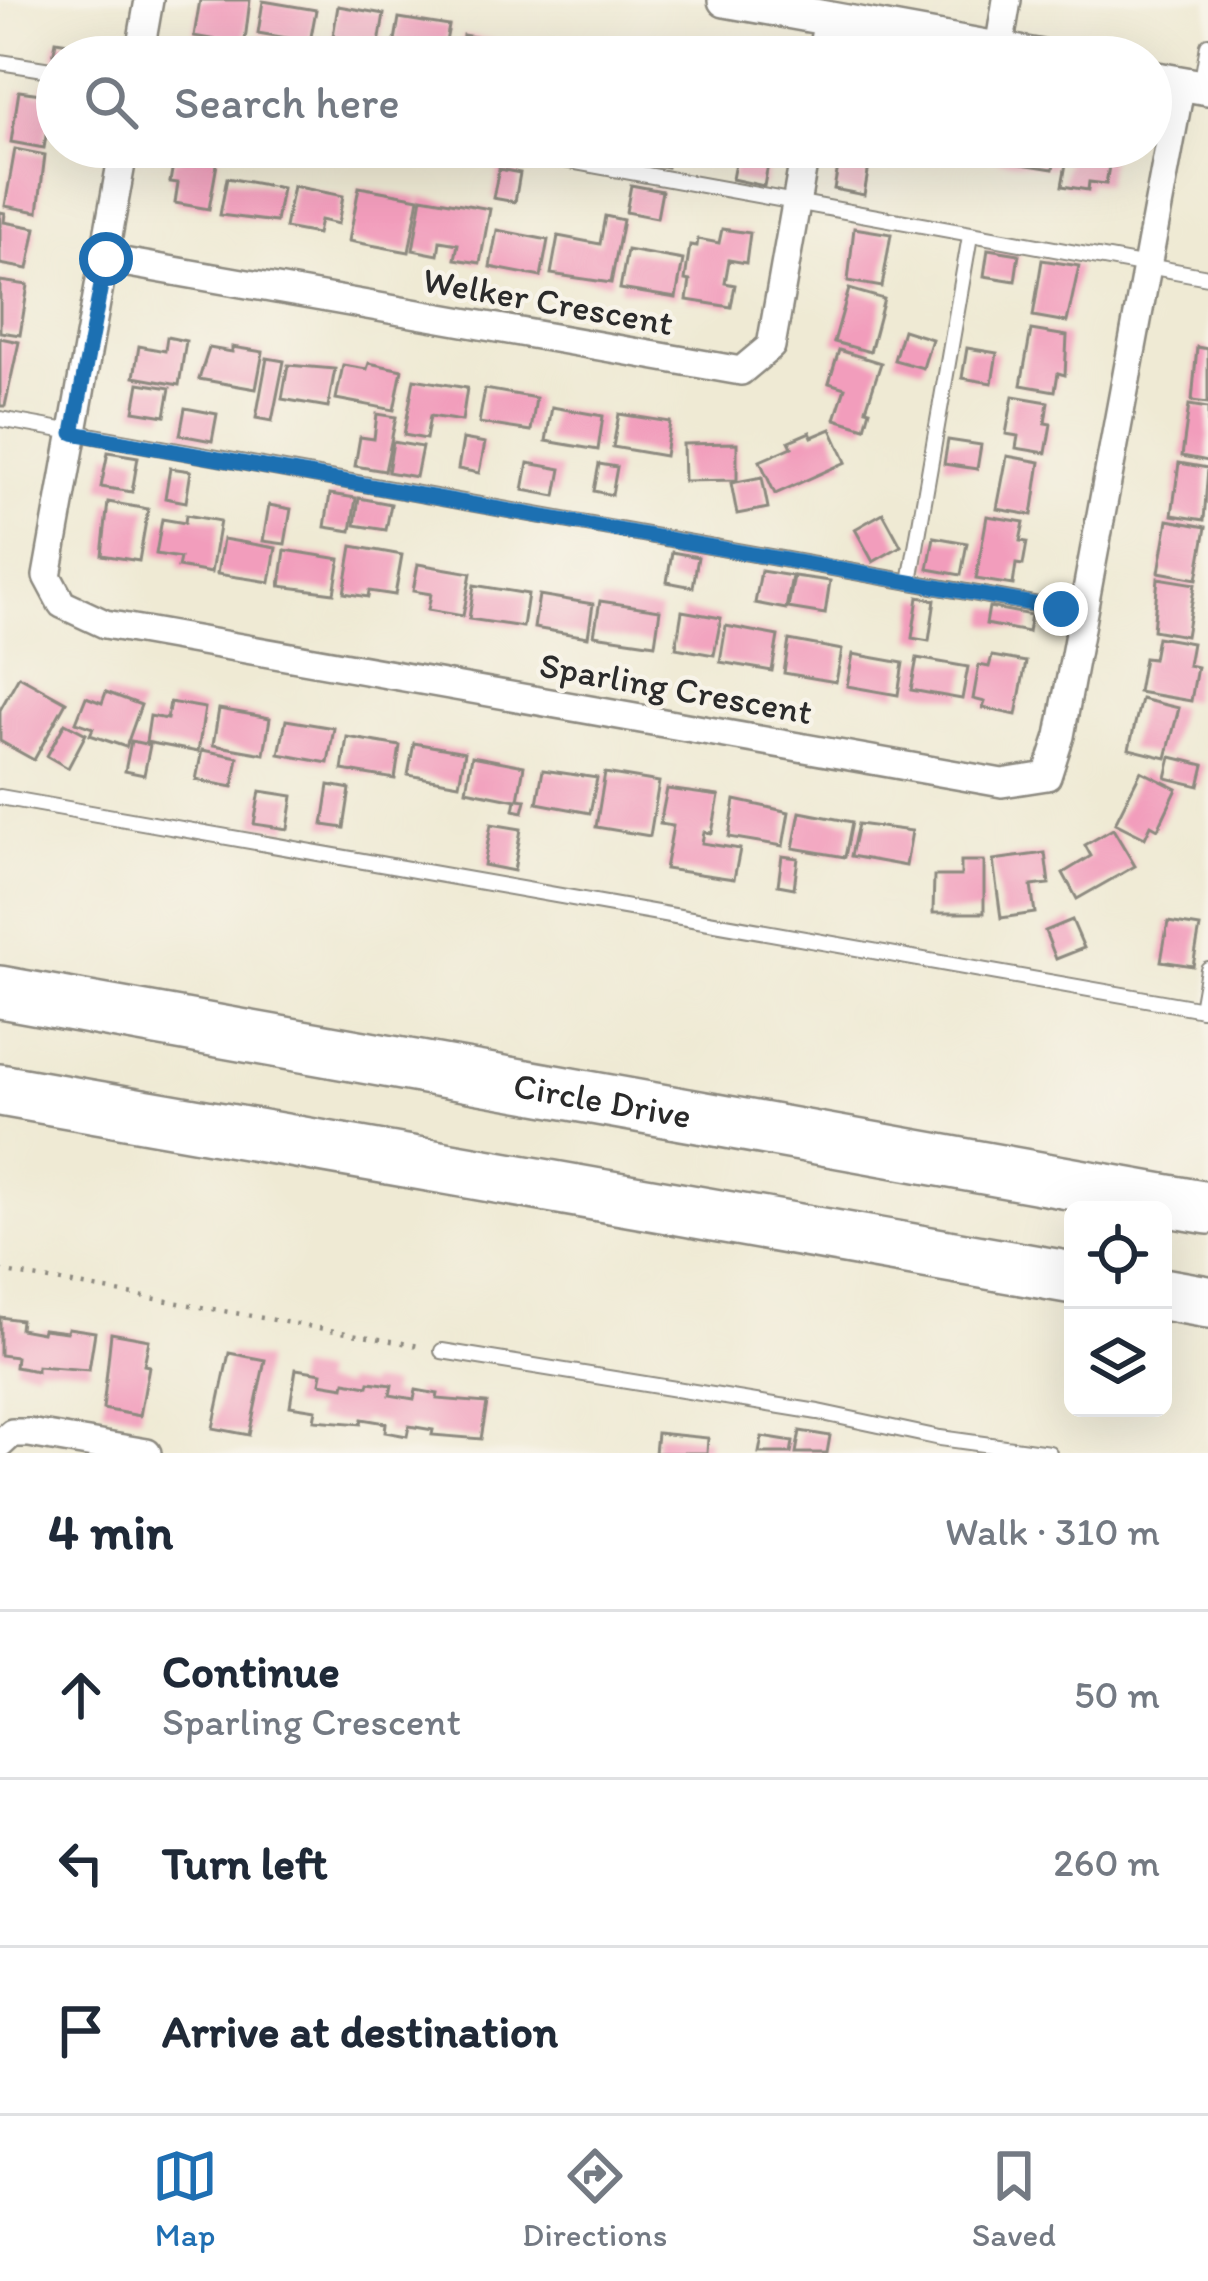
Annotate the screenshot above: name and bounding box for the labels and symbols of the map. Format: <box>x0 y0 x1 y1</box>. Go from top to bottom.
route start <box>79 232 133 286</box>
street label: Welker Crescent <box>420 258 676 344</box>
route end <box>1034 582 1088 636</box>
street label: Sparling Crescent <box>536 643 816 733</box>
street label: Circle Drive <box>510 1063 695 1137</box>

